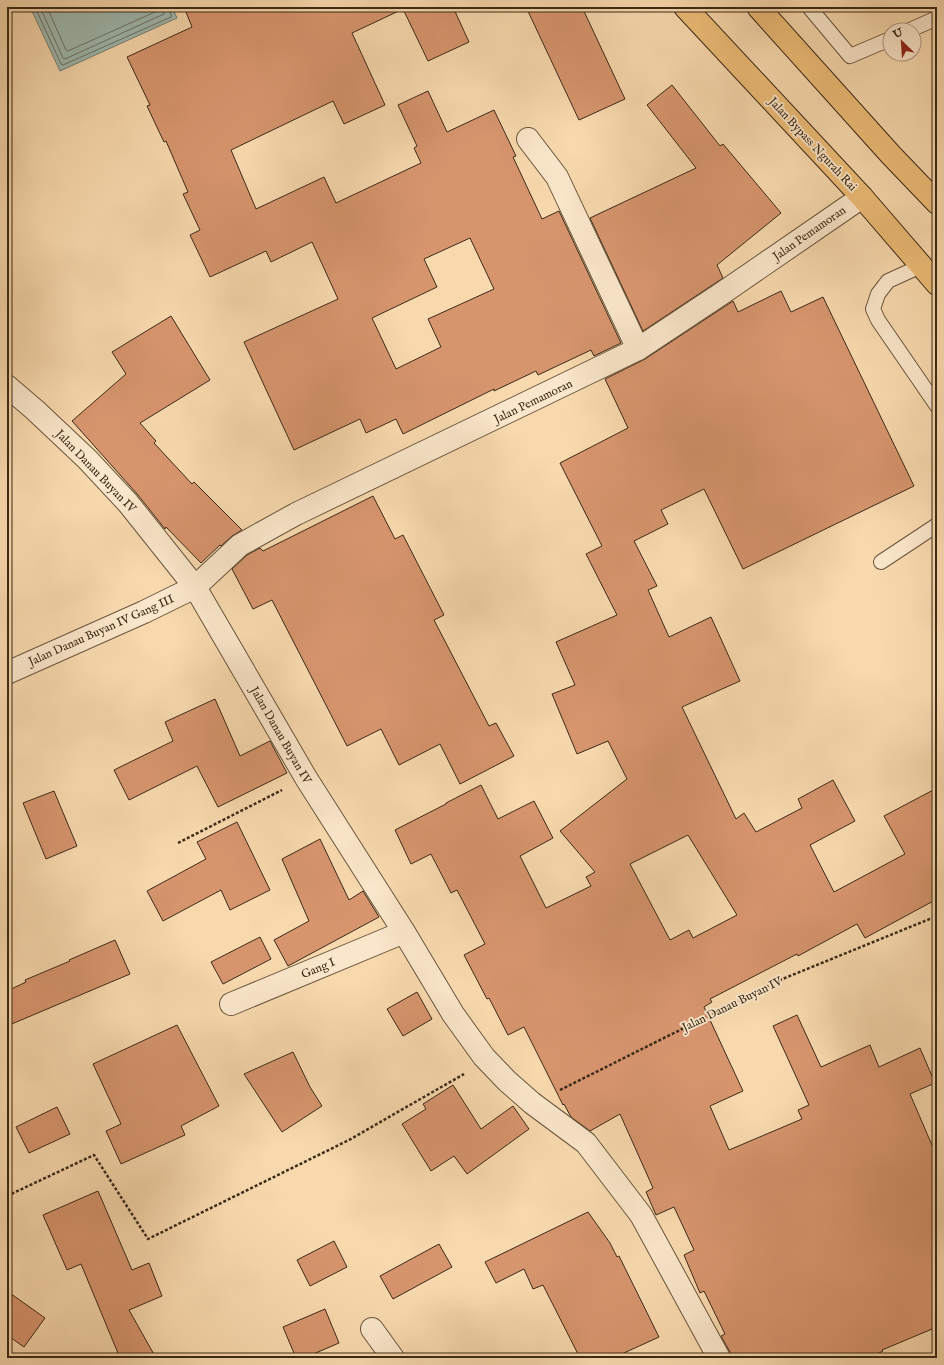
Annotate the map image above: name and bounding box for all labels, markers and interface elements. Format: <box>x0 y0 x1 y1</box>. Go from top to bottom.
north arrow <box>882 22 922 62</box>
text: U <box>890 25 906 43</box>
street label: Jalan Bypass Ngurah Rai <box>763 93 860 195</box>
street label: Jalan Pemamoran <box>768 202 850 266</box>
street label: Jalan Pemamoran <box>490 376 576 429</box>
street label: Jalan Danau Buyan IV <box>50 425 140 518</box>
street label: Jalan Danau Buyan IV Gang III <box>24 591 177 671</box>
street label: Jalan Danau Buyan IV <box>245 682 315 788</box>
street label: Gang I <box>299 955 337 982</box>
street label: Jalan Danau Buyan IV <box>678 973 786 1037</box>

